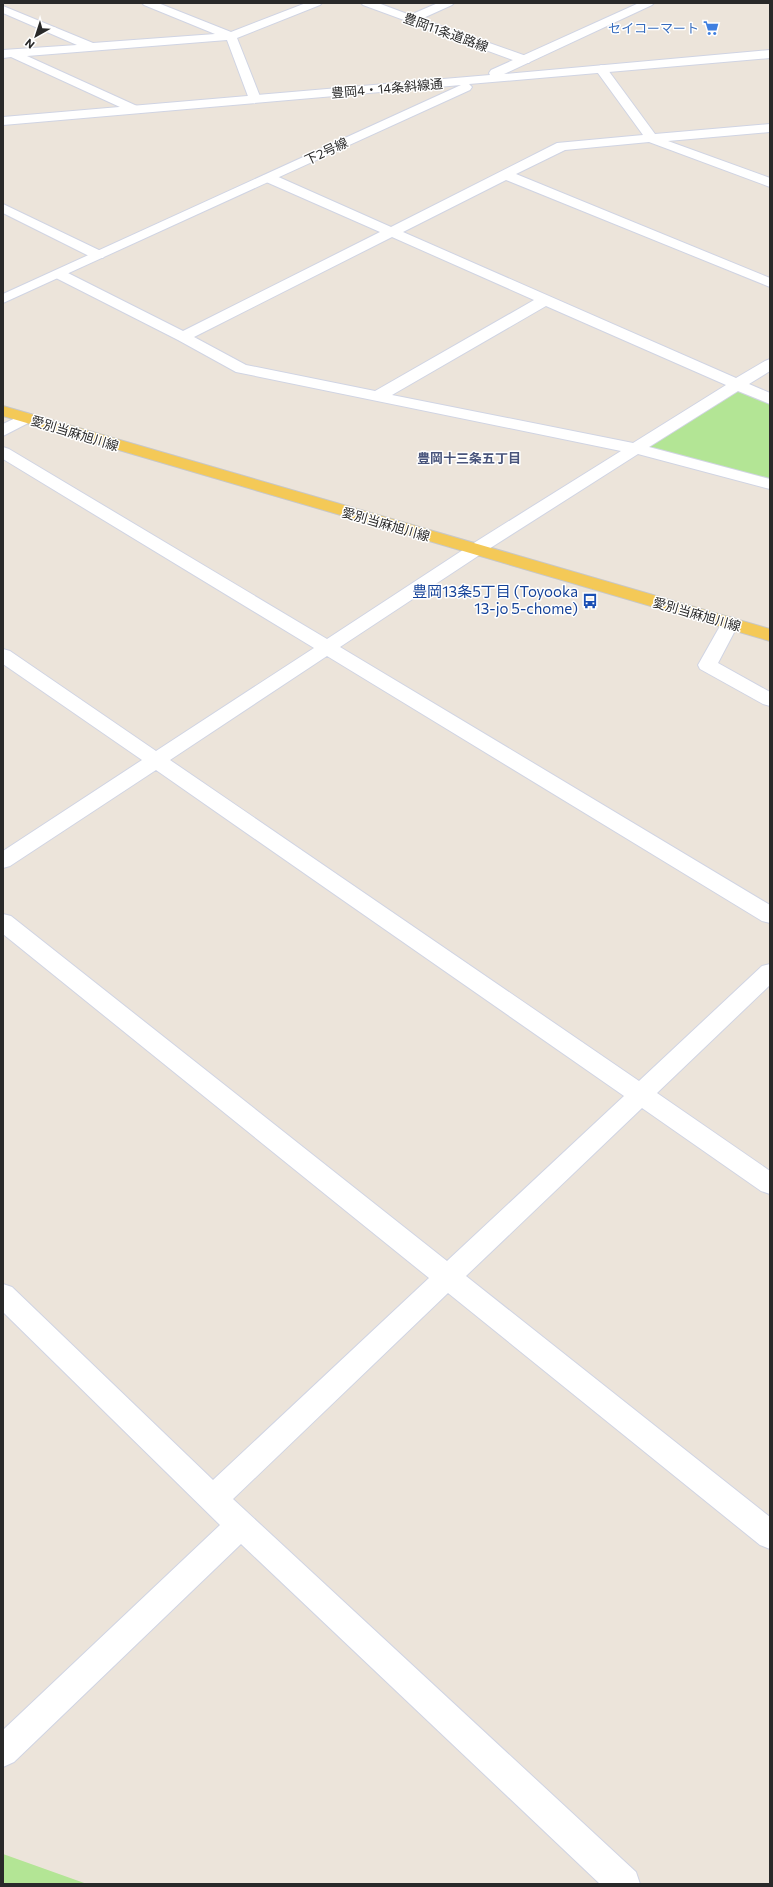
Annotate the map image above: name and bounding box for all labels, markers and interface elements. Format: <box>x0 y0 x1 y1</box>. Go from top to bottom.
street label: 豊岡11条道路線 <box>401 9 491 55</box>
north arrow <box>16 16 56 56</box>
supermarket icon: セイコーマート <box>702 19 720 37</box>
place label: セイコーマート <box>608 20 699 36</box>
text: N <box>22 37 37 52</box>
street label: 豊岡4・14条斜線通 <box>330 75 444 101</box>
street label: 下2号線 <box>302 134 350 168</box>
street label: 愛別当麻旭川線 <box>29 412 121 454</box>
district label: 豊岡十三条五丁目 <box>417 450 521 466</box>
street label: 愛別当麻旭川線 <box>340 504 432 544</box>
place label: 豊岡13条5丁目 (Toyooka 13-jo 5-chome) <box>412 582 578 617</box>
bus stop icon: 豊岡13条5丁目 (Toyooka 13-jo 5-chome) <box>581 592 599 610</box>
street label: 愛別当麻旭川線 <box>651 594 743 634</box>

